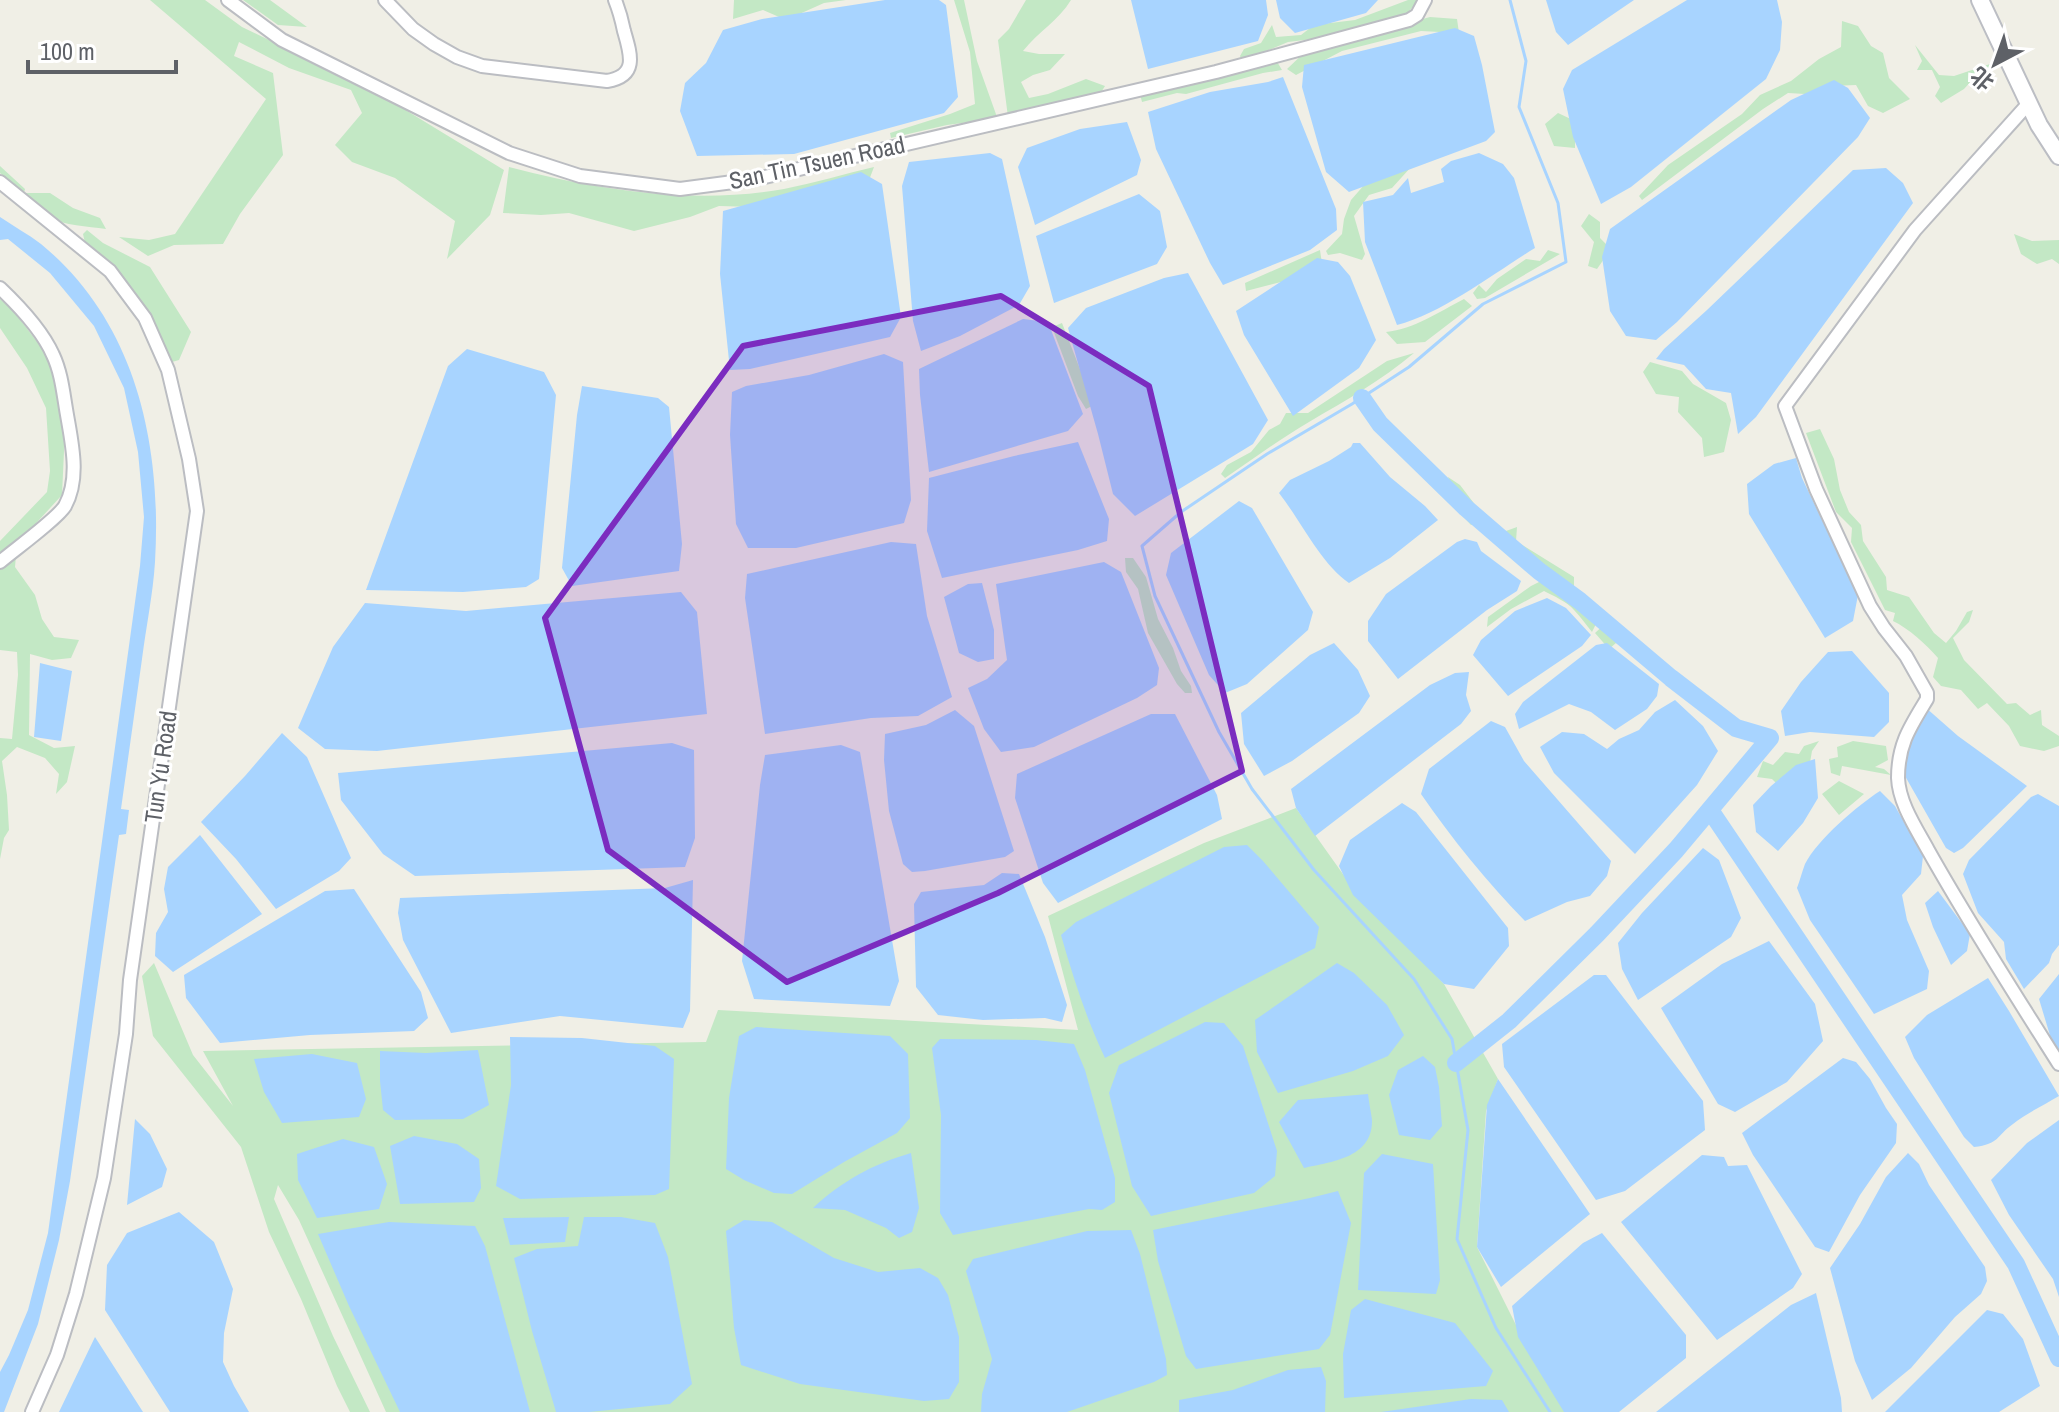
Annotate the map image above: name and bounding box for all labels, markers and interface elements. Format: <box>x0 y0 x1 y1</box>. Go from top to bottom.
scale bar <box>28 24 176 74</box>
north arrow <box>1955 24 2035 104</box>
text: 100 m <box>40 35 95 67</box>
text: 北 <box>1964 61 2000 98</box>
street label: San Tin Tsuen Road <box>726 128 908 196</box>
street label: Tun Yu Road <box>136 709 184 825</box>

